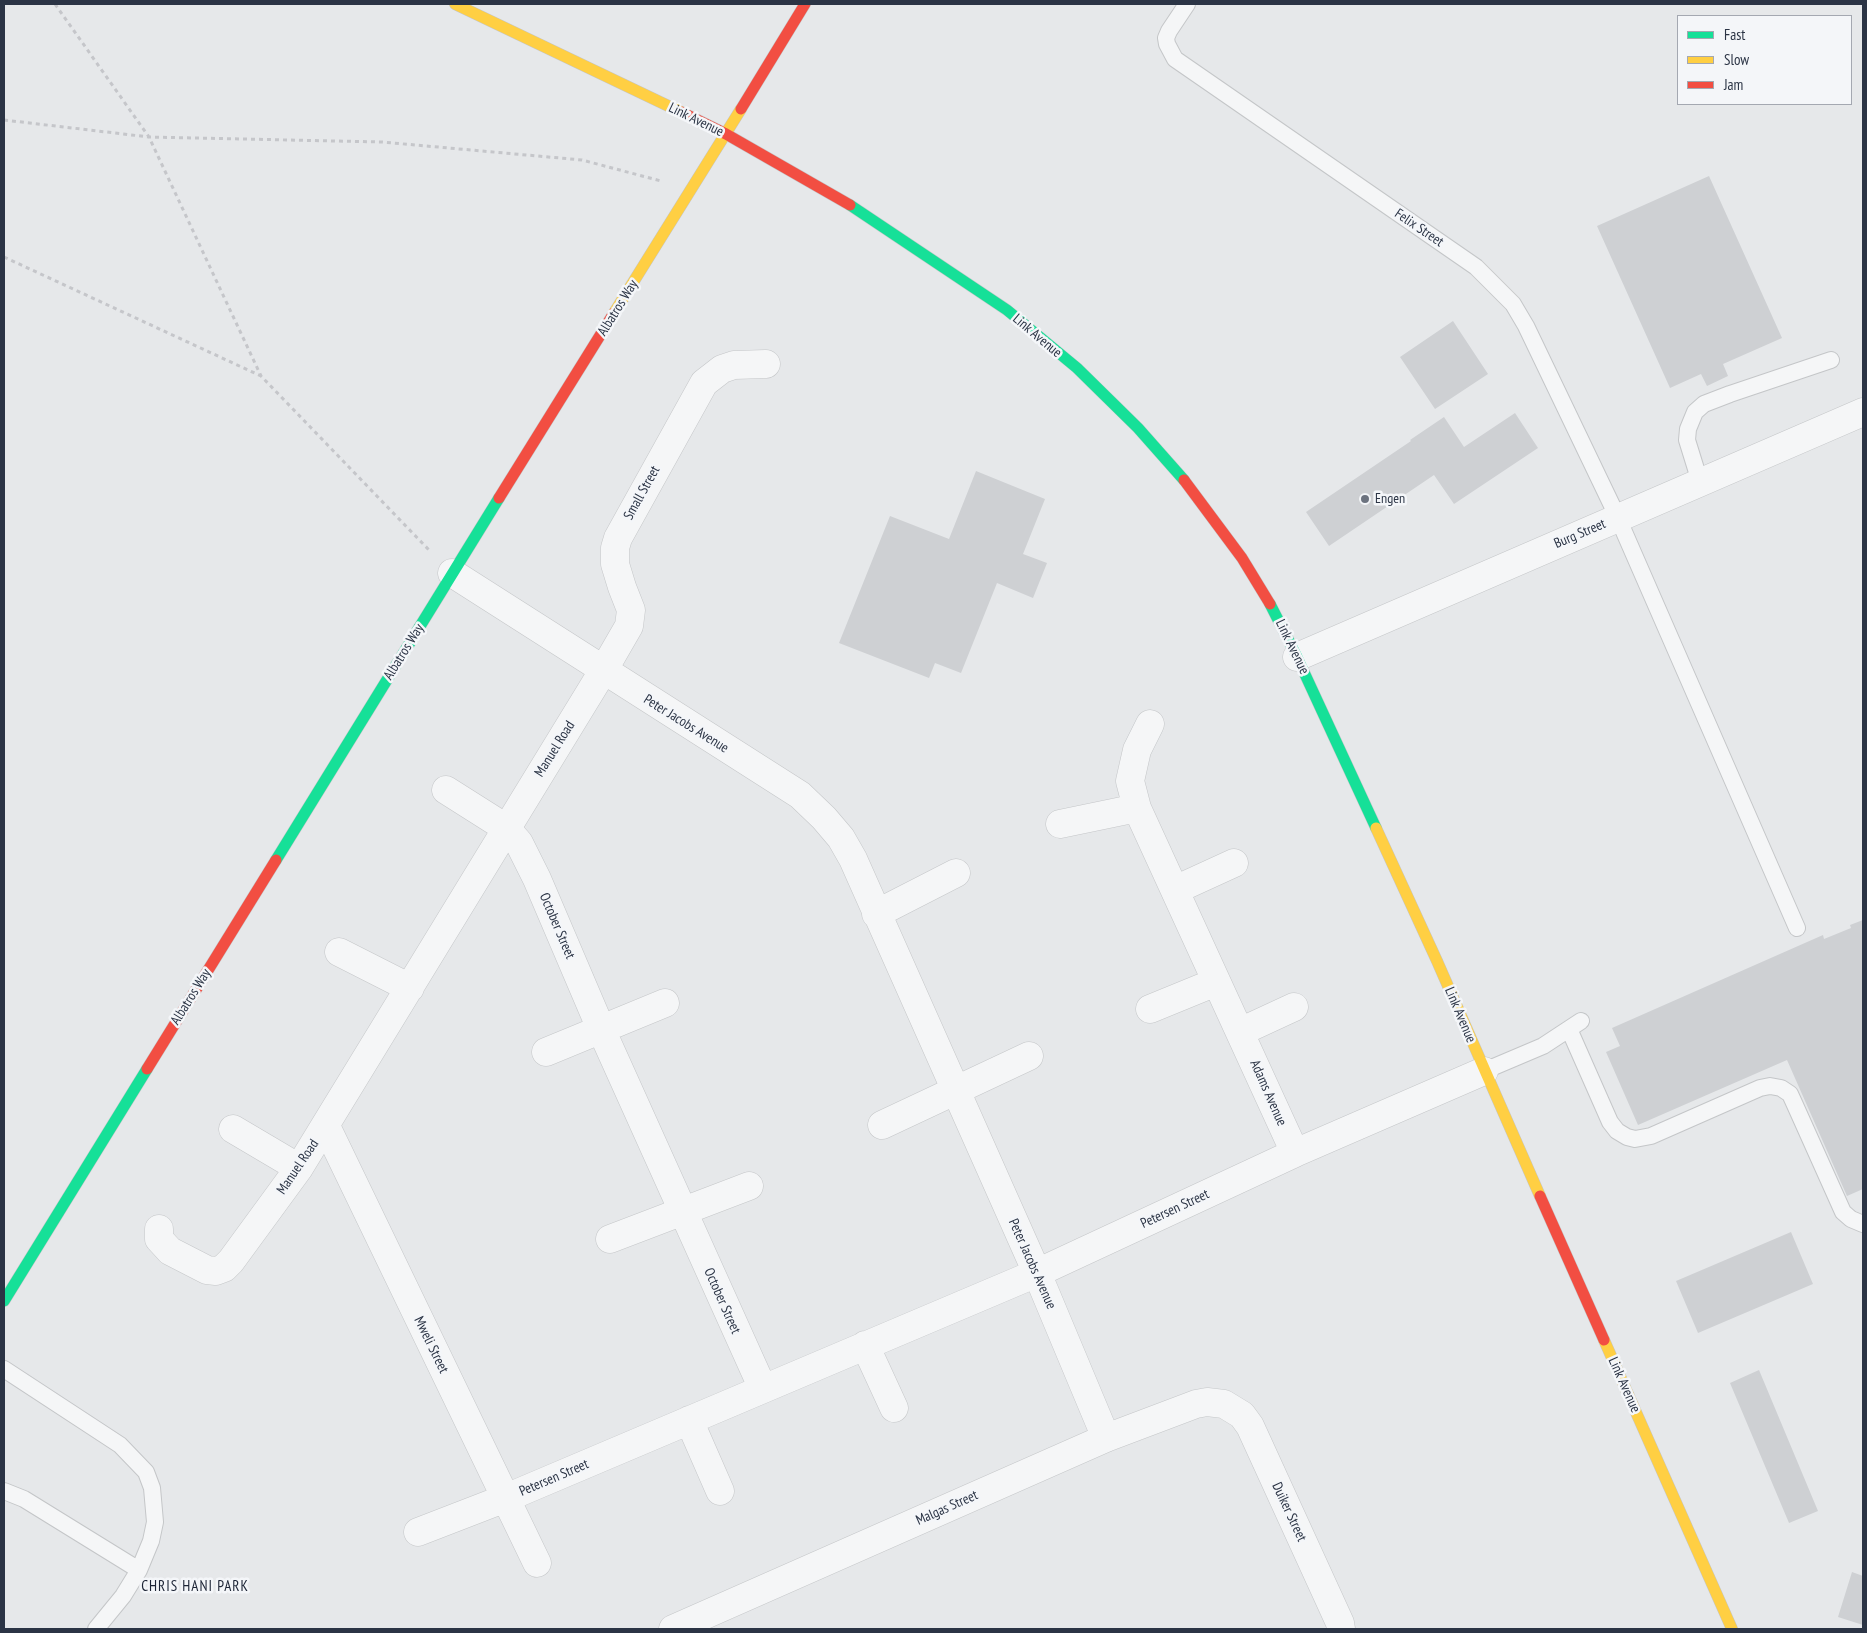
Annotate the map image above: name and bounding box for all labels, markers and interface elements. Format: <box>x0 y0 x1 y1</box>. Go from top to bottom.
legend <box>1677 15 1852 105</box>
text: Fast <box>1724 25 1745 44</box>
text: Slow <box>1724 50 1749 69</box>
text: Jam <box>1724 75 1743 94</box>
street label: Link Avenue <box>666 100 726 140</box>
street label: Felix Street <box>1391 205 1447 251</box>
street label: Albatros Way <box>594 277 642 339</box>
street label: Link Avenue <box>1009 311 1065 361</box>
street label: Small Street <box>620 463 664 523</box>
place label: Engen <box>1375 491 1405 507</box>
marker: Engen <box>1359 493 1371 505</box>
street label: Burg Street <box>1552 516 1608 552</box>
street label: Link Avenue <box>1272 617 1312 677</box>
street label: Albatros Way <box>380 621 428 683</box>
street label: Peter Jacobs Avenue <box>640 691 732 757</box>
street label: Manuel Road <box>531 718 579 780</box>
street label: October Street <box>536 890 578 962</box>
street label: Albatros Way <box>167 966 215 1028</box>
street label: Link Avenue <box>1441 985 1479 1045</box>
street label: Adams Avenue <box>1246 1057 1290 1129</box>
street label: Manuel Road <box>274 1136 322 1198</box>
street label: Petersen Street <box>1138 1186 1212 1232</box>
street label: Peter Jacobs Avenue <box>1005 1216 1059 1312</box>
street label: October Street <box>700 1266 744 1336</box>
street label: Mweli Street <box>410 1314 452 1376</box>
street label: Link Avenue <box>1604 1355 1644 1415</box>
street label: Petersen Street <box>517 1456 591 1500</box>
street label: Duiker Street <box>1268 1480 1310 1544</box>
street label: Malgas Street <box>913 1487 981 1529</box>
district label: CHRIS HANI PARK <box>139 1578 251 1596</box>

